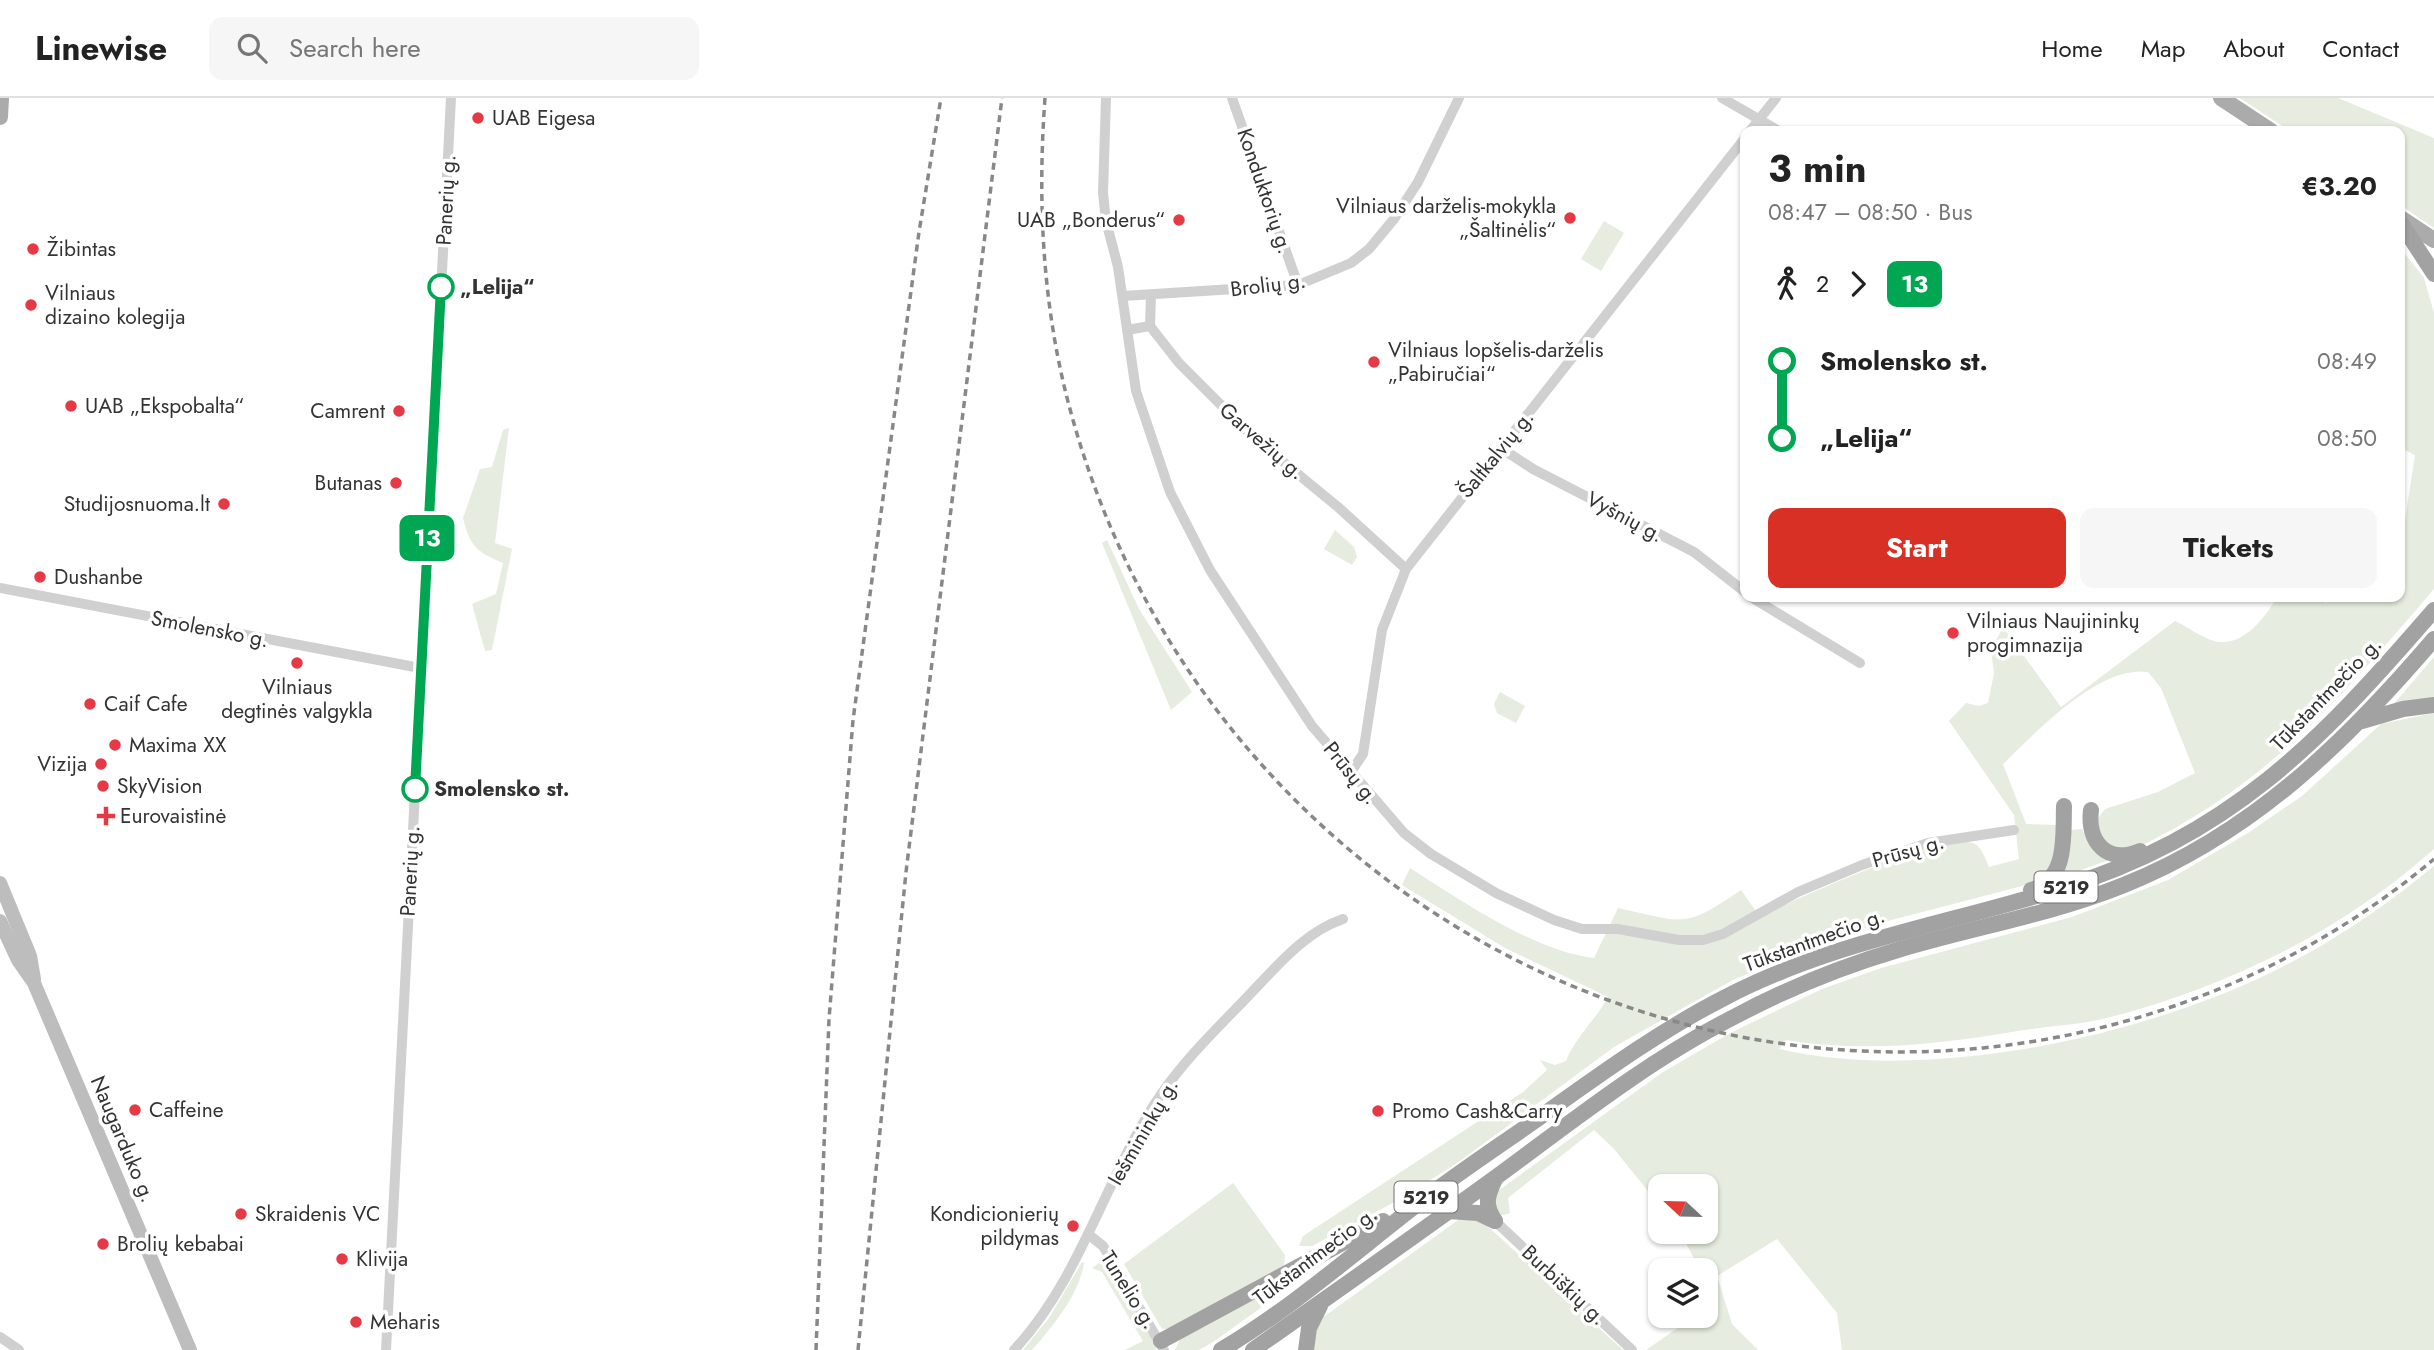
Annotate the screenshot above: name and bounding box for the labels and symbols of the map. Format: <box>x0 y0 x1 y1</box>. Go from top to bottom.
place label: UAB Eigesa <box>492 103 595 133</box>
marker: UAB Eigesa <box>470 110 486 126</box>
street label: Konduktorių g. <box>1230 124 1300 258</box>
street label: Panerių g. <box>429 154 463 246</box>
place label: Vilniaus darželis-mokykla „Šaltinėlis“ <box>1336 191 1556 245</box>
place label: UAB „Bonderus“ <box>1017 205 1165 235</box>
marker: Vilniaus darželis-mokykla „Šaltinėlis“ <box>1562 210 1578 226</box>
marker: UAB „Bonderus“ <box>1171 212 1187 228</box>
place label: Žibintas <box>47 234 116 264</box>
marker: Žibintas <box>25 241 41 257</box>
street label: Brolių g. <box>1228 265 1308 305</box>
place label: „Lelija“ <box>460 272 535 302</box>
marker: „Lelija“ <box>428 274 454 300</box>
place label: Vilniaus dizaino kolegija <box>45 278 185 332</box>
marker: Vilniaus dizaino kolegija <box>23 297 39 313</box>
place label: Vilniaus lopšelis-darželis „Pabiručiai“ <box>1388 335 1603 389</box>
marker: Vilniaus lopšelis-darželis „Pabiručiai“ <box>1366 354 1382 370</box>
place label: UAB „Ekspobalta“ <box>85 391 244 421</box>
street label: Garvežių g. <box>1213 395 1311 487</box>
place label: Camrent <box>310 396 385 426</box>
marker: UAB „Ekspobalta“ <box>63 398 79 414</box>
marker: Camrent <box>391 403 407 419</box>
street label: Šaltkalvių g. <box>1451 403 1541 505</box>
place label: Butanas <box>315 468 382 498</box>
marker: Butanas <box>388 475 404 491</box>
street label: Vyšnių g. <box>1581 484 1669 550</box>
place label: Studijosnuoma.lt <box>64 489 210 519</box>
marker: Studijosnuoma.lt <box>216 496 232 512</box>
line badge: 13 <box>396 515 458 561</box>
place label: Dushanbe <box>54 562 143 592</box>
marker: Dushanbe <box>32 569 48 585</box>
street label: Smolensko g. <box>149 603 271 655</box>
place label: Vilniaus Naujininkų progimnazija <box>1967 606 2139 660</box>
marker: Vilniaus Naujininkų progimnazija <box>1945 625 1961 641</box>
street label: Tūkstantmečio g. <box>2264 630 2388 758</box>
marker: Vilniaus degtinės valgykla <box>289 655 305 671</box>
place label: Vilniaus degtinės valgykla <box>221 672 373 726</box>
place label: Caif Cafe <box>104 689 188 719</box>
marker: Caif Cafe <box>82 696 98 712</box>
place label: Maxima XX <box>129 730 227 760</box>
street label: Prūsų g. <box>1316 735 1386 811</box>
marker: Maxima XX <box>107 737 123 753</box>
place label: Vizija <box>37 749 87 779</box>
marker: Vizija <box>93 756 109 772</box>
place label: SkyVision <box>117 771 202 801</box>
place label: Smolensko st. <box>434 774 570 804</box>
marker: Smolensko st. <box>402 776 428 802</box>
marker: SkyVision <box>95 778 111 794</box>
place label: Eurovaistinė <box>120 801 226 831</box>
marker: Eurovaistinė <box>98 808 114 824</box>
street label: Panerių g. <box>393 825 427 917</box>
street label: Prūsų g. <box>1869 826 1947 876</box>
road number: 5219 <box>2035 872 2098 902</box>
street label: Tūkstantmečio g. <box>1739 901 1889 979</box>
street label: Naugarduko g. <box>83 1071 163 1207</box>
street label: Iešmininkų g. <box>1100 1073 1186 1191</box>
place label: Caffeine <box>149 1095 224 1125</box>
place label: Promo Cash&Carry <box>1392 1096 1563 1126</box>
marker: Caffeine <box>127 1102 143 1118</box>
marker: Promo Cash&Carry <box>1370 1103 1386 1119</box>
north arrow <box>1648 1174 1718 1244</box>
road number: 5219 <box>1394 1182 1458 1212</box>
place label: Skraidenis VC <box>255 1199 380 1229</box>
place label: Kondicionierių pildymas <box>930 1199 1059 1253</box>
street label: Tūkstantmečio g. <box>1247 1199 1383 1313</box>
marker: Skraidenis VC <box>233 1206 249 1222</box>
marker: Kondicionierių pildymas <box>1065 1218 1081 1234</box>
place label: Brolių kebabai <box>117 1229 244 1259</box>
marker: Brolių kebabai <box>95 1236 111 1252</box>
street label: Burbiškių g. <box>1515 1238 1613 1332</box>
place label: Klivija <box>356 1244 408 1274</box>
street label: Tunelio g. <box>1093 1245 1165 1335</box>
marker: Klivija <box>334 1251 350 1267</box>
place label: Meharis <box>370 1307 440 1337</box>
marker: Meharis <box>348 1314 364 1330</box>

